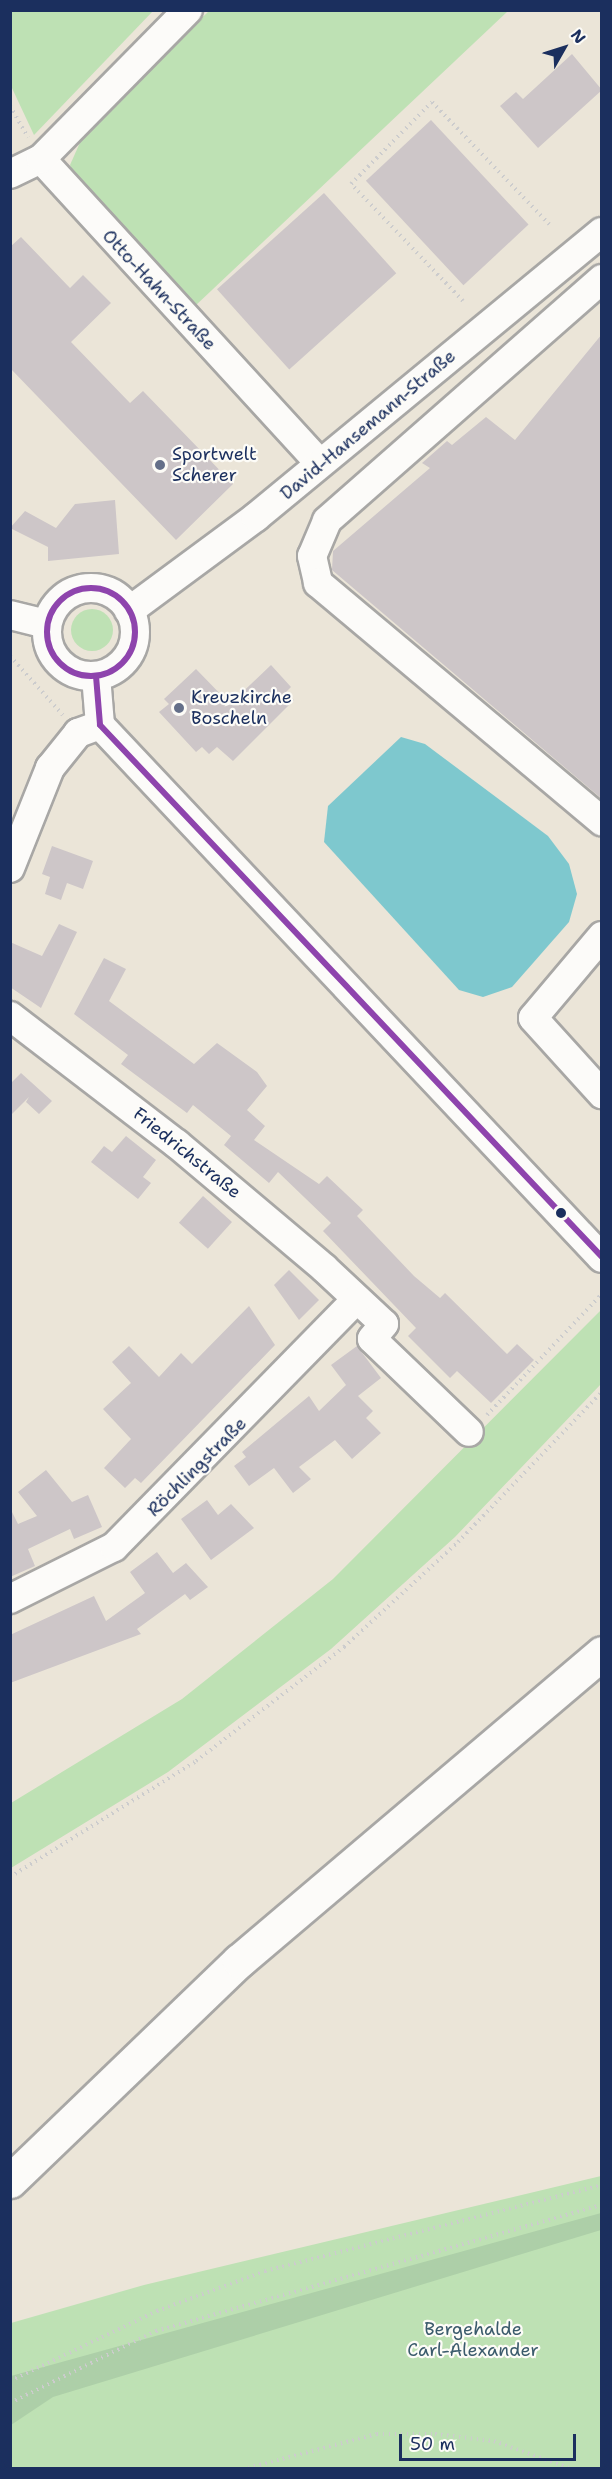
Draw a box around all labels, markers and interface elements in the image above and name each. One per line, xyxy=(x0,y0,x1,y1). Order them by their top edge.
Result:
north arrow xyxy=(534,18,594,78)
text: N xyxy=(566,25,591,48)
street label: Otto-Hahn-Straße xyxy=(98,225,220,355)
street label: David-Hansemann-Straße xyxy=(276,345,460,505)
place label: Sportwelt Scherer xyxy=(172,444,257,486)
marker: Sportwelt Scherer xyxy=(153,458,167,472)
place label: Kreuzkirche Boscheln xyxy=(191,687,292,730)
marker: Kreuzkirche Boscheln xyxy=(172,701,186,715)
street label: Friedrichstraße xyxy=(129,1103,245,1203)
unlabelled marker xyxy=(555,1207,567,1219)
street label: Röchlingstraße xyxy=(143,1413,251,1521)
park label: Bergehalde Carl-Alexander xyxy=(407,2319,539,2362)
scale bar xyxy=(402,2422,579,2460)
text: 50 m xyxy=(410,2432,455,2456)

